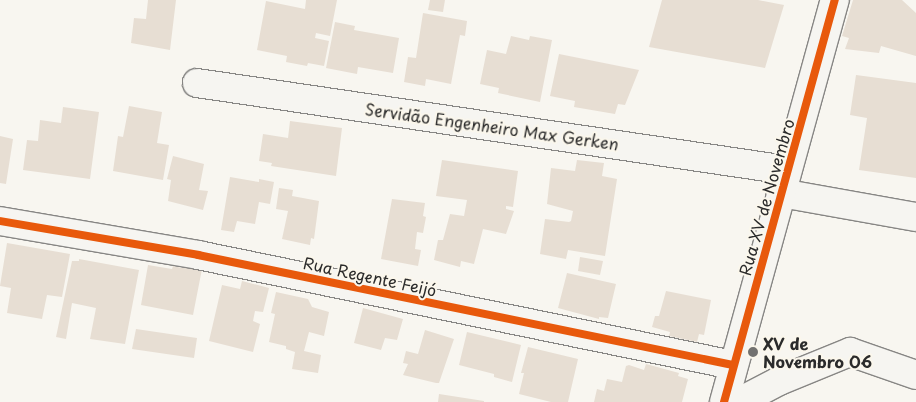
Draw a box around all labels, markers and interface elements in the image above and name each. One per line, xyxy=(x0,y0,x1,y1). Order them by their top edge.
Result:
street label: Servidão Engenheiro Max Gerken xyxy=(365,99,619,153)
street label: Rua XV de Novembro xyxy=(734,116,798,278)
street label: Rua Regente Feijó xyxy=(301,252,439,300)
place label: XV de Novembro 06 xyxy=(763,333,872,371)
marker: XV de Novembro 06 xyxy=(747,346,759,358)

